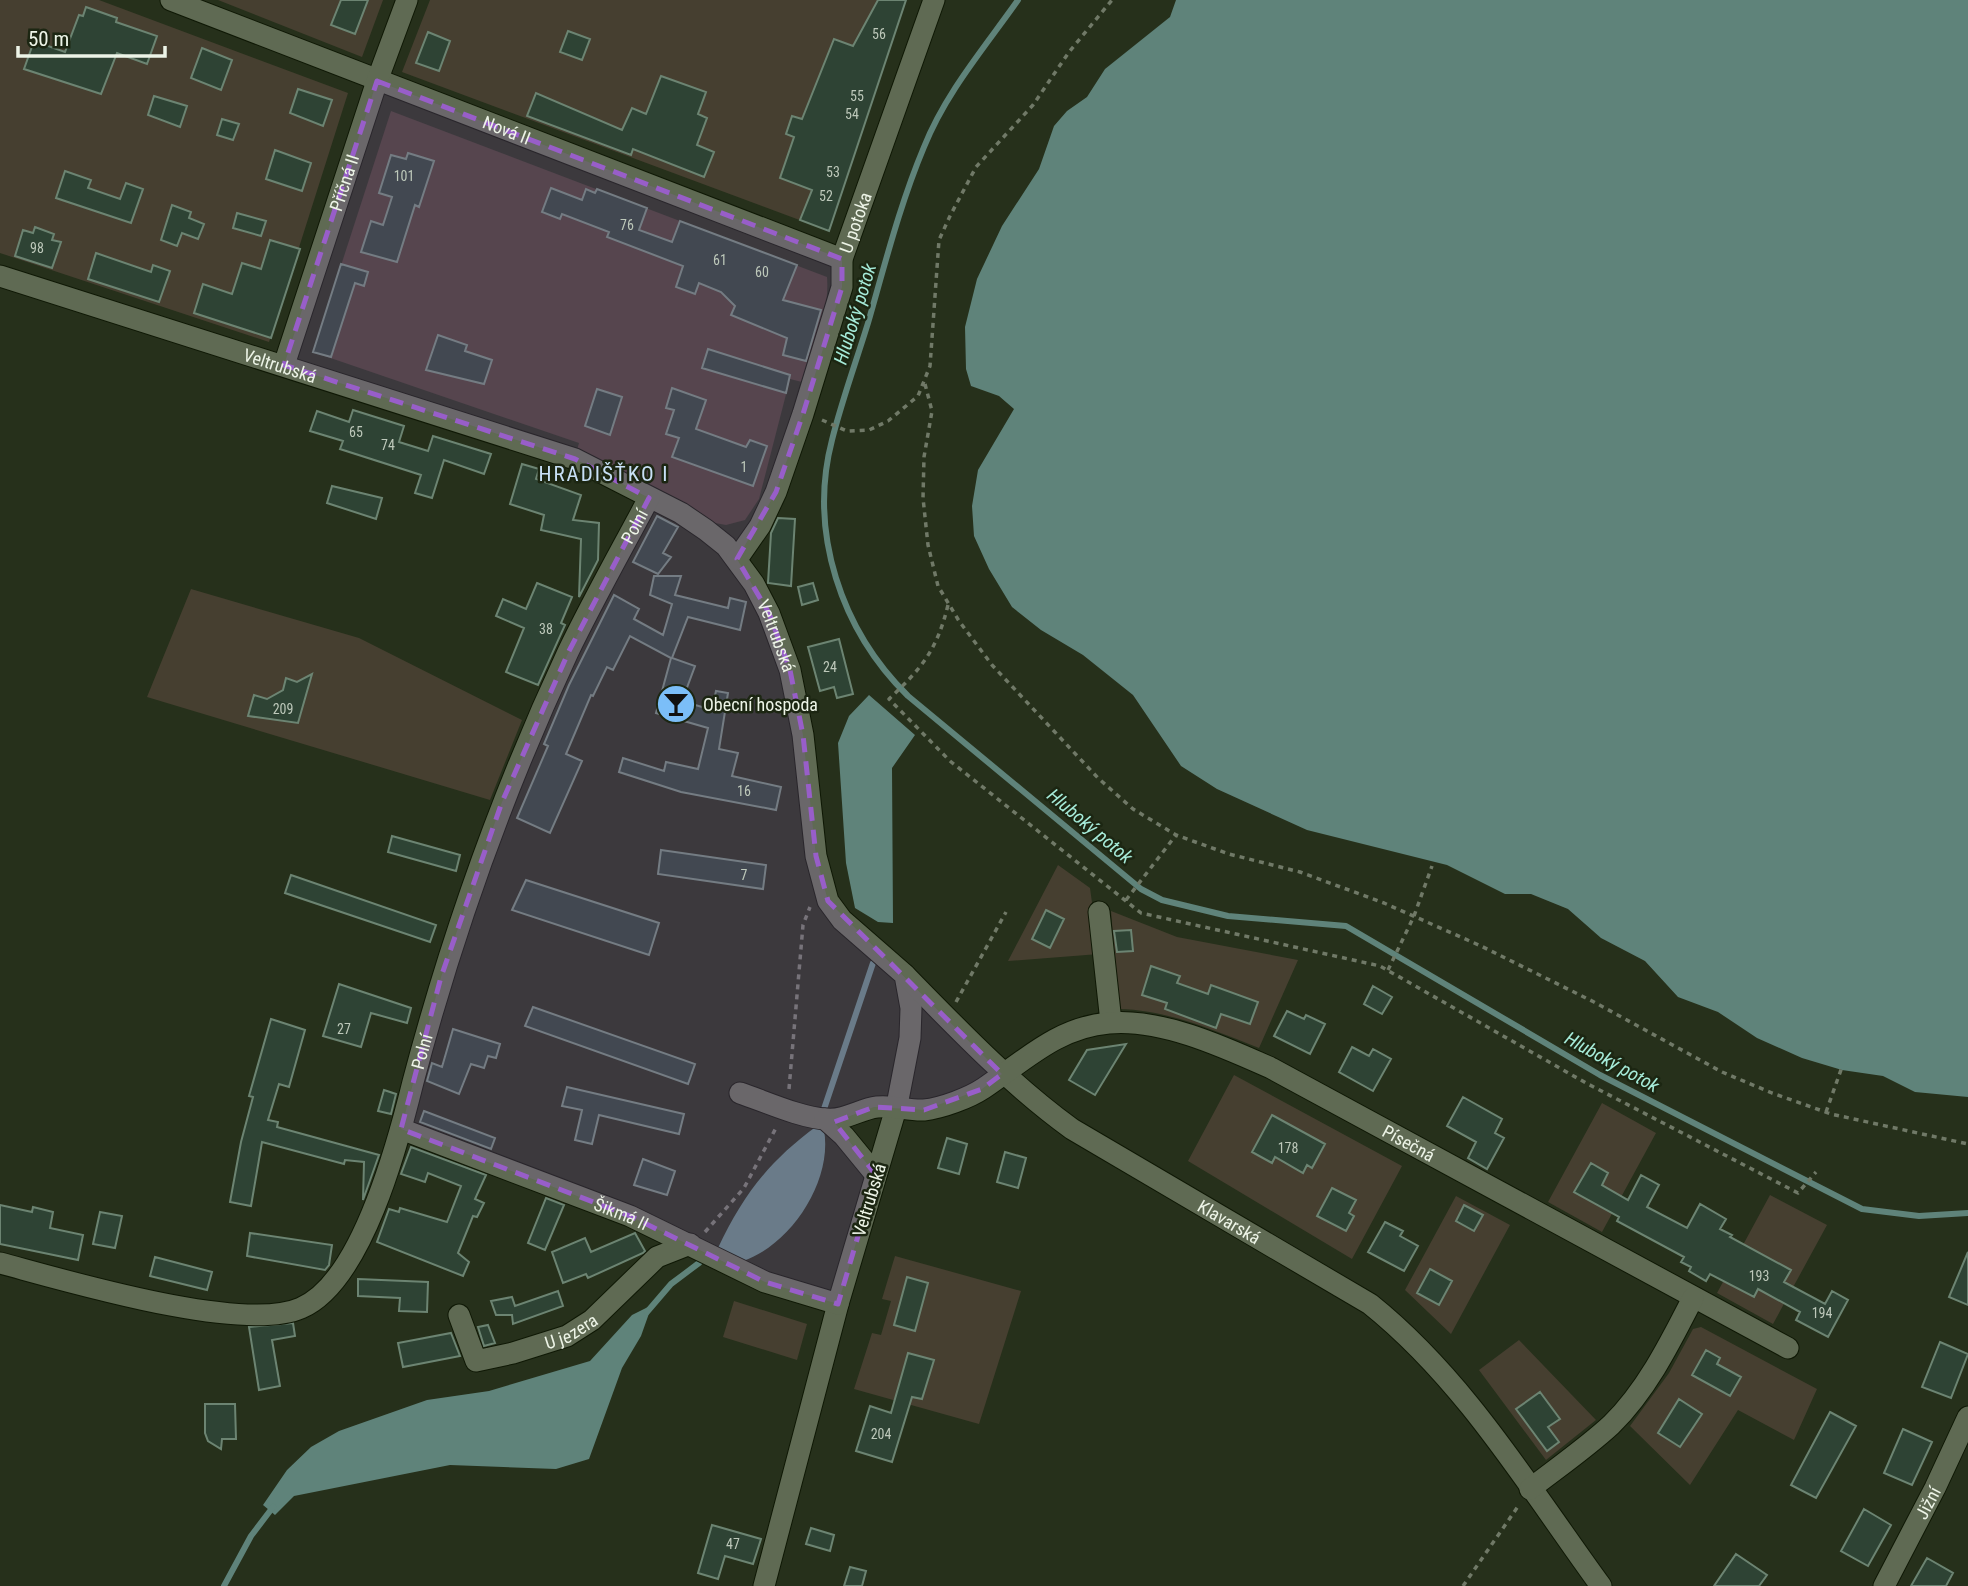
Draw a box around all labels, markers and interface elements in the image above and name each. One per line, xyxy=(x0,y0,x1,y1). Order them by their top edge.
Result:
scale bar xyxy=(18,14,164,58)
house number: 56 xyxy=(872,26,886,42)
text: 50 m xyxy=(28,27,69,51)
house number: 55 xyxy=(850,88,864,104)
house number: 54 xyxy=(845,106,859,122)
street label: Nová II xyxy=(480,111,534,148)
street label: Příčná II xyxy=(325,151,363,214)
house number: 53 xyxy=(826,164,840,180)
house number: 101 xyxy=(394,168,414,184)
house number: 52 xyxy=(819,188,833,204)
street label: U potoka xyxy=(835,189,875,256)
house number: 76 xyxy=(620,217,634,233)
house number: 98 xyxy=(30,240,44,256)
house number: 61 xyxy=(713,252,727,268)
water label: Hluboký potok xyxy=(829,260,881,367)
house number: 60 xyxy=(755,264,769,280)
street label: Veltrubská xyxy=(241,344,319,387)
house number: 65 xyxy=(349,424,363,440)
house number: 74 xyxy=(381,437,395,453)
house number: 1 xyxy=(741,459,747,475)
district label: HRADIŠŤKO I xyxy=(538,462,670,486)
street label: Polní xyxy=(616,505,652,547)
street label: Veltrubská xyxy=(753,596,800,675)
house number: 38 xyxy=(539,621,553,637)
house number: 24 xyxy=(823,659,837,675)
bar icon: Obecní hospoda xyxy=(655,683,697,725)
place label: Obecní hospoda xyxy=(703,694,818,715)
house number: 209 xyxy=(273,701,293,717)
house number: 16 xyxy=(737,783,751,799)
water label: Hluboký potok xyxy=(1043,784,1138,869)
house number: 7 xyxy=(741,867,748,883)
house number: 27 xyxy=(337,1021,351,1037)
water label: Hluboký potok xyxy=(1561,1027,1664,1098)
street label: Polní xyxy=(406,1030,436,1071)
street label: Písečná xyxy=(1379,1120,1439,1165)
house number: 178 xyxy=(1278,1140,1298,1156)
street label: Veltrubská xyxy=(848,1161,890,1239)
street label: Šikmá II xyxy=(591,1193,652,1234)
street label: Klavarská xyxy=(1194,1195,1265,1248)
house number: 193 xyxy=(1749,1268,1769,1284)
house number: 194 xyxy=(1812,1305,1832,1321)
street label: U jezera xyxy=(542,1309,601,1353)
house number: 204 xyxy=(871,1426,891,1442)
street label: Jižní xyxy=(1910,1482,1945,1522)
house number: 47 xyxy=(726,1536,740,1552)

